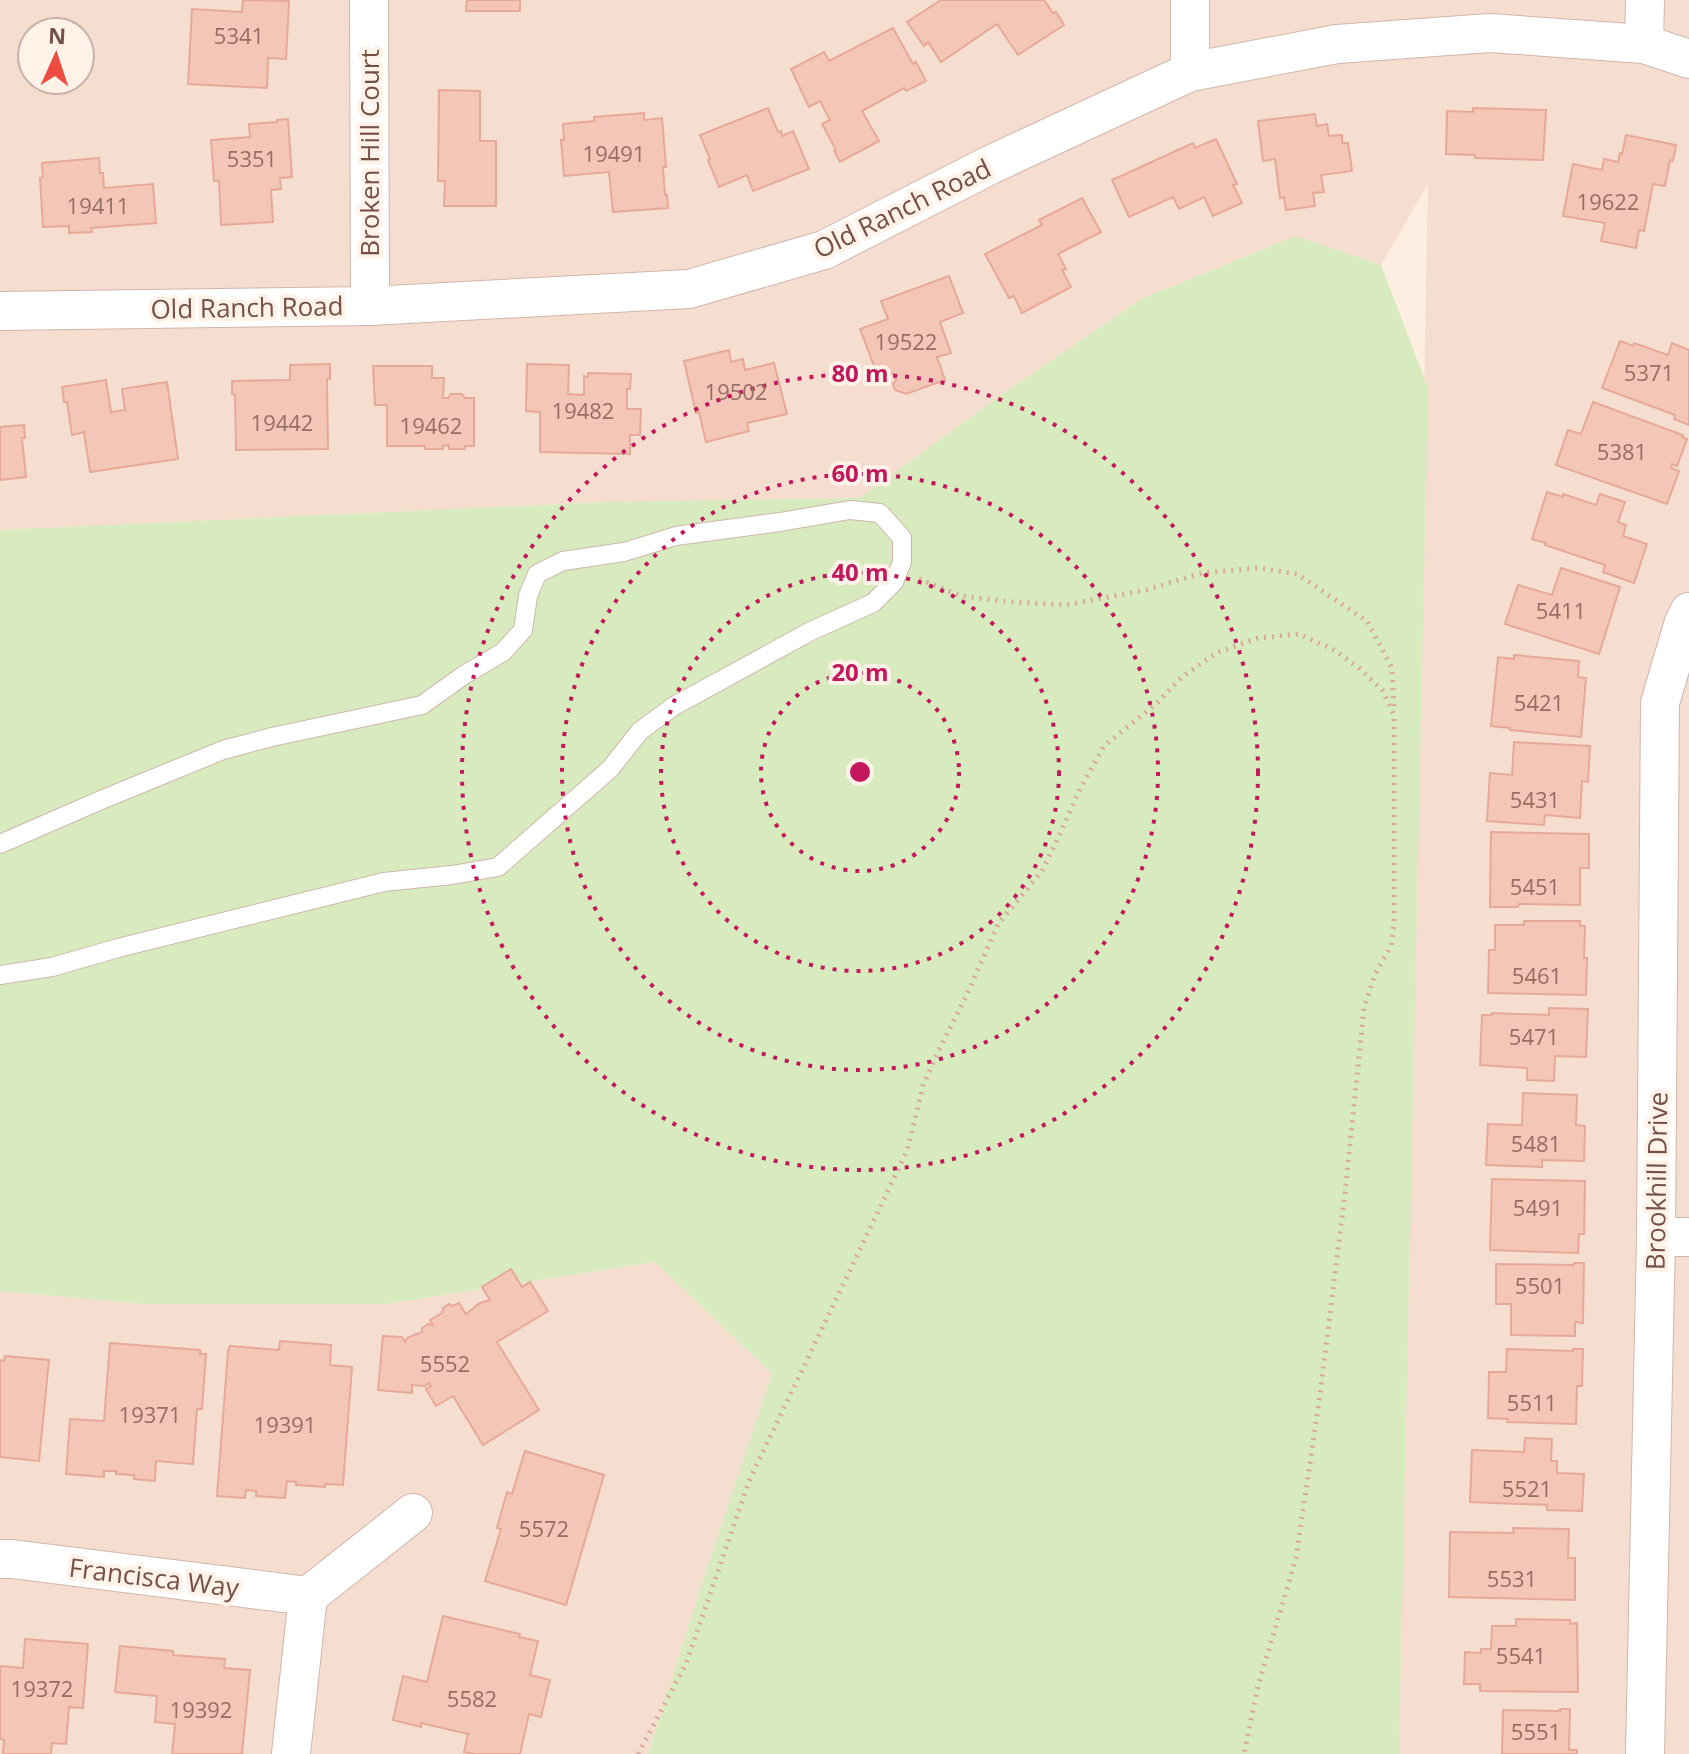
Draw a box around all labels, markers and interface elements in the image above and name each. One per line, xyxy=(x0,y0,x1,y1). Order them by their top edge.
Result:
north arrow xyxy=(16,16,96,96)
text: N xyxy=(47,20,67,50)
house number: 5341 xyxy=(214,20,264,50)
street label: Broken Hill Court xyxy=(351,49,387,257)
house number: 19491 xyxy=(583,138,645,168)
house number: 5351 xyxy=(227,143,277,173)
street label: Old Ranch Road xyxy=(807,149,997,267)
house number: 19622 xyxy=(1577,186,1639,216)
house number: 19411 xyxy=(67,190,129,220)
street label: Old Ranch Road xyxy=(150,287,344,327)
house number: 19522 xyxy=(875,326,937,356)
text: 80 m xyxy=(831,356,889,389)
house number: 5371 xyxy=(1624,357,1674,387)
house number: 19502 xyxy=(705,376,767,406)
house number: 19482 xyxy=(552,395,614,425)
house number: 19442 xyxy=(251,407,313,437)
house number: 19462 xyxy=(400,410,462,440)
house number: 5381 xyxy=(1597,436,1647,466)
text: 60 m xyxy=(831,456,889,489)
text: 40 m xyxy=(831,555,889,588)
house number: 5411 xyxy=(1536,595,1586,625)
text: 20 m xyxy=(831,655,889,688)
house number: 5421 xyxy=(1514,687,1564,717)
centre of rings xyxy=(846,758,874,786)
house number: 5431 xyxy=(1510,784,1560,814)
house number: 5451 xyxy=(1510,871,1560,901)
house number: 5461 xyxy=(1512,960,1562,990)
house number: 5471 xyxy=(1509,1021,1559,1051)
street label: Brookhill Drive xyxy=(1636,1091,1676,1271)
house number: 5481 xyxy=(1511,1128,1561,1158)
house number: 5491 xyxy=(1513,1192,1563,1222)
house number: 5501 xyxy=(1515,1270,1565,1300)
house number: 5552 xyxy=(420,1348,470,1378)
house number: 5511 xyxy=(1507,1387,1557,1417)
house number: 19371 xyxy=(119,1399,181,1429)
house number: 19391 xyxy=(254,1409,316,1439)
house number: 5521 xyxy=(1502,1473,1552,1503)
house number: 5572 xyxy=(519,1513,569,1543)
street label: Francisca Way xyxy=(67,1549,242,1605)
house number: 5531 xyxy=(1487,1563,1537,1593)
house number: 5541 xyxy=(1496,1640,1546,1670)
house number: 19372 xyxy=(11,1673,73,1703)
house number: 5582 xyxy=(447,1683,497,1713)
house number: 19392 xyxy=(170,1694,232,1724)
house number: 5551 xyxy=(1511,1716,1561,1746)

